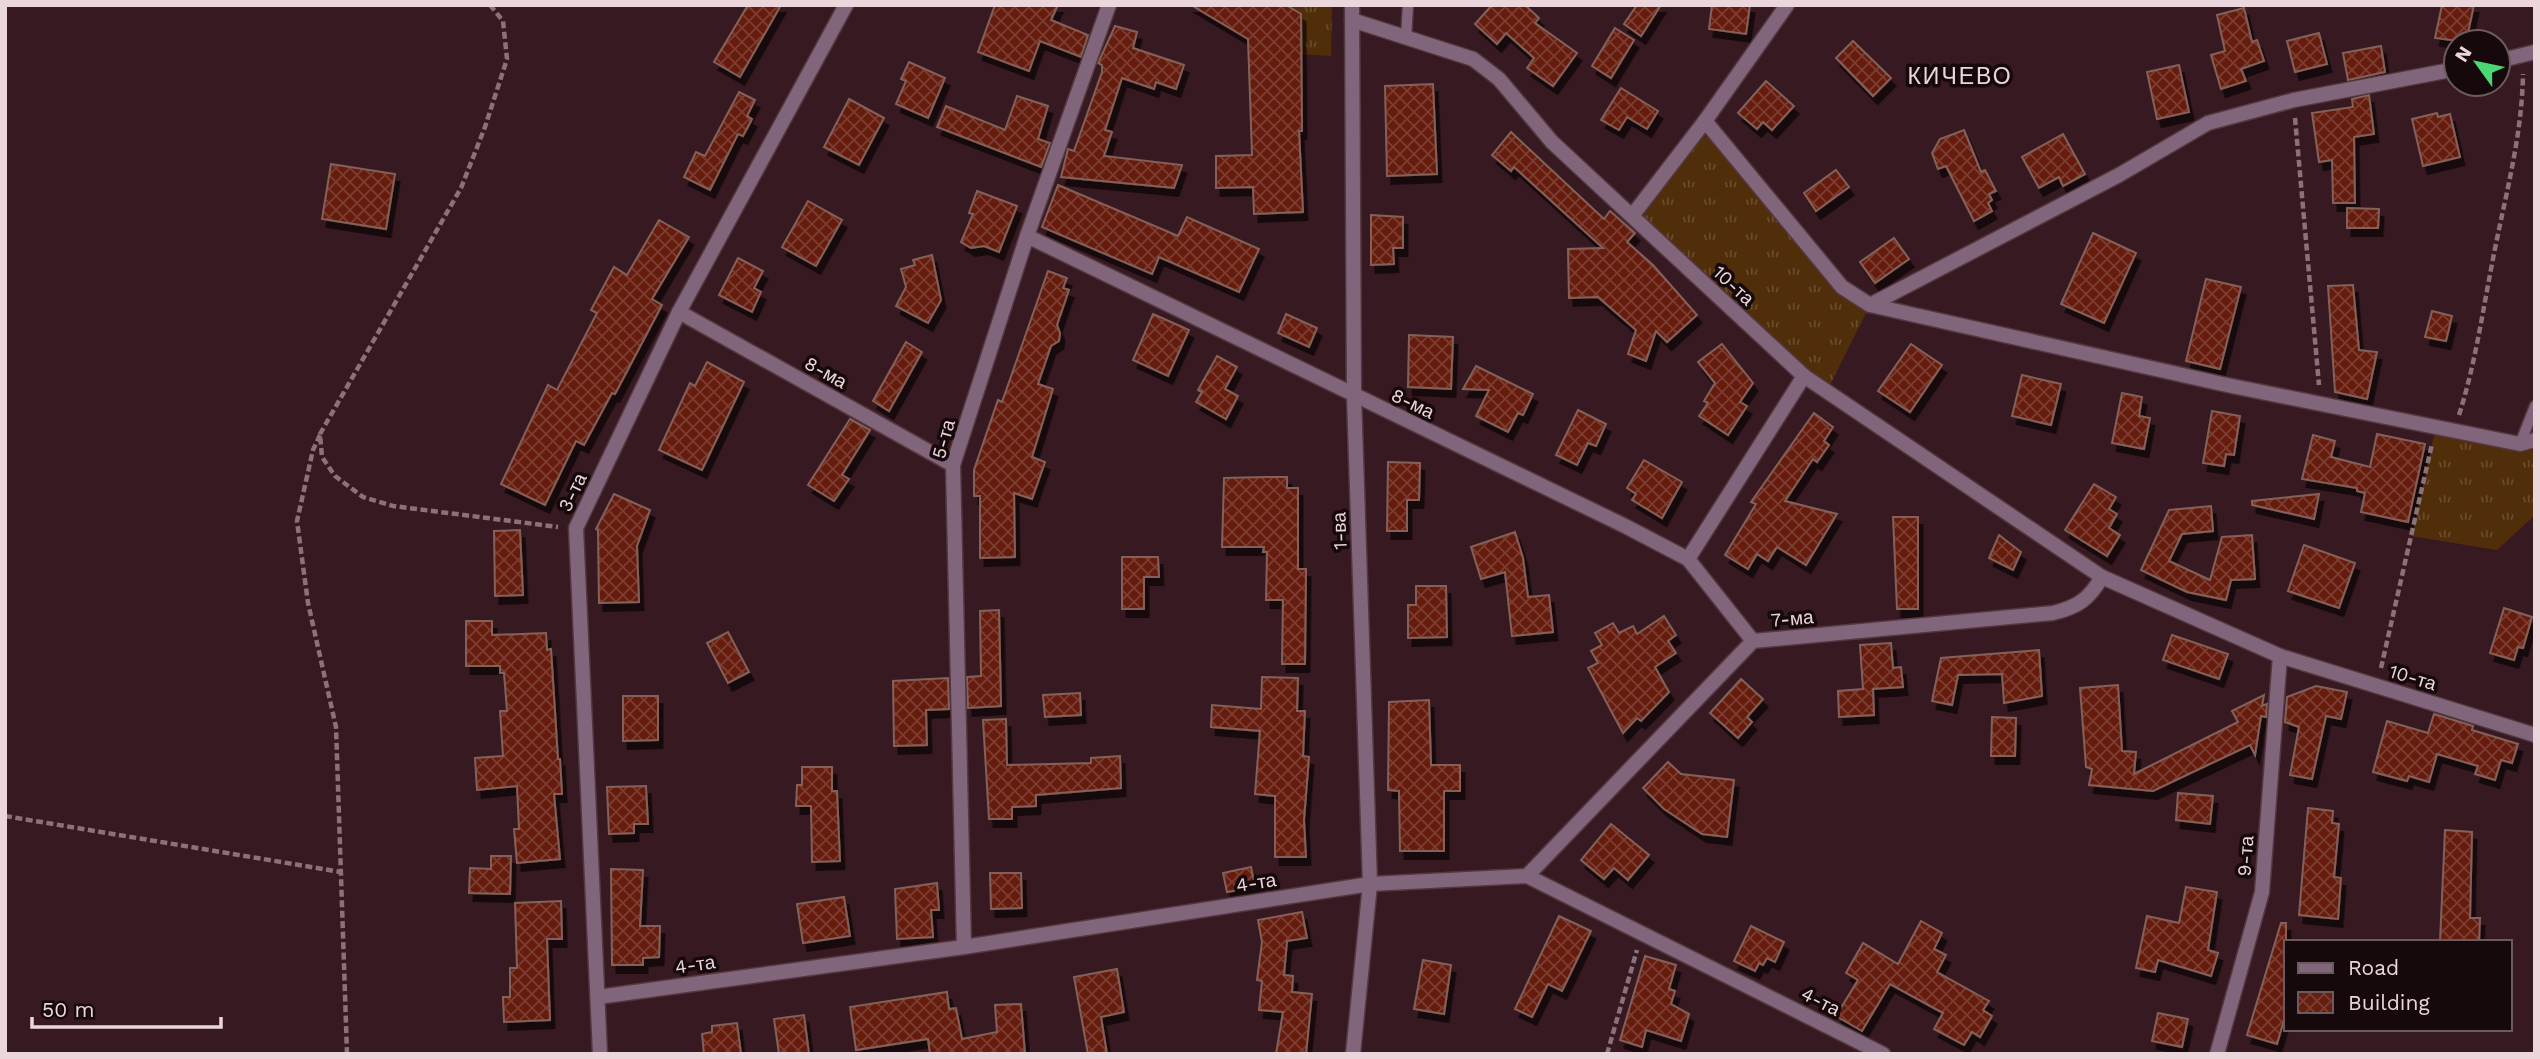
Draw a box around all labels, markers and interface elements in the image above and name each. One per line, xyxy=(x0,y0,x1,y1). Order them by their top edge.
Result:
north arrow xyxy=(2442,28,2512,98)
text: N xyxy=(2450,42,2477,66)
district label: КИЧЕВО xyxy=(1907,63,2013,90)
street label: 10-та xyxy=(1708,261,1759,310)
street label: 8-ма xyxy=(800,351,851,394)
street label: 8-ма xyxy=(1388,383,1438,424)
street label: 5-та xyxy=(927,416,960,461)
street label: 3-та xyxy=(553,469,592,515)
street label: 1-ва xyxy=(1327,511,1352,550)
street label: 7-ма xyxy=(1770,605,1815,632)
street label: 10-та xyxy=(2387,659,2440,696)
street label: 9-та xyxy=(2233,835,2258,877)
street label: 4-та xyxy=(1234,868,1278,897)
legend xyxy=(2284,940,2512,1031)
street label: 4-та xyxy=(673,950,717,979)
text: Road xyxy=(2348,955,2399,980)
street label: 4-та xyxy=(1798,982,1844,1021)
scale bar xyxy=(32,986,220,1030)
text: Building xyxy=(2348,990,2430,1015)
text: 50 m xyxy=(42,997,94,1022)

